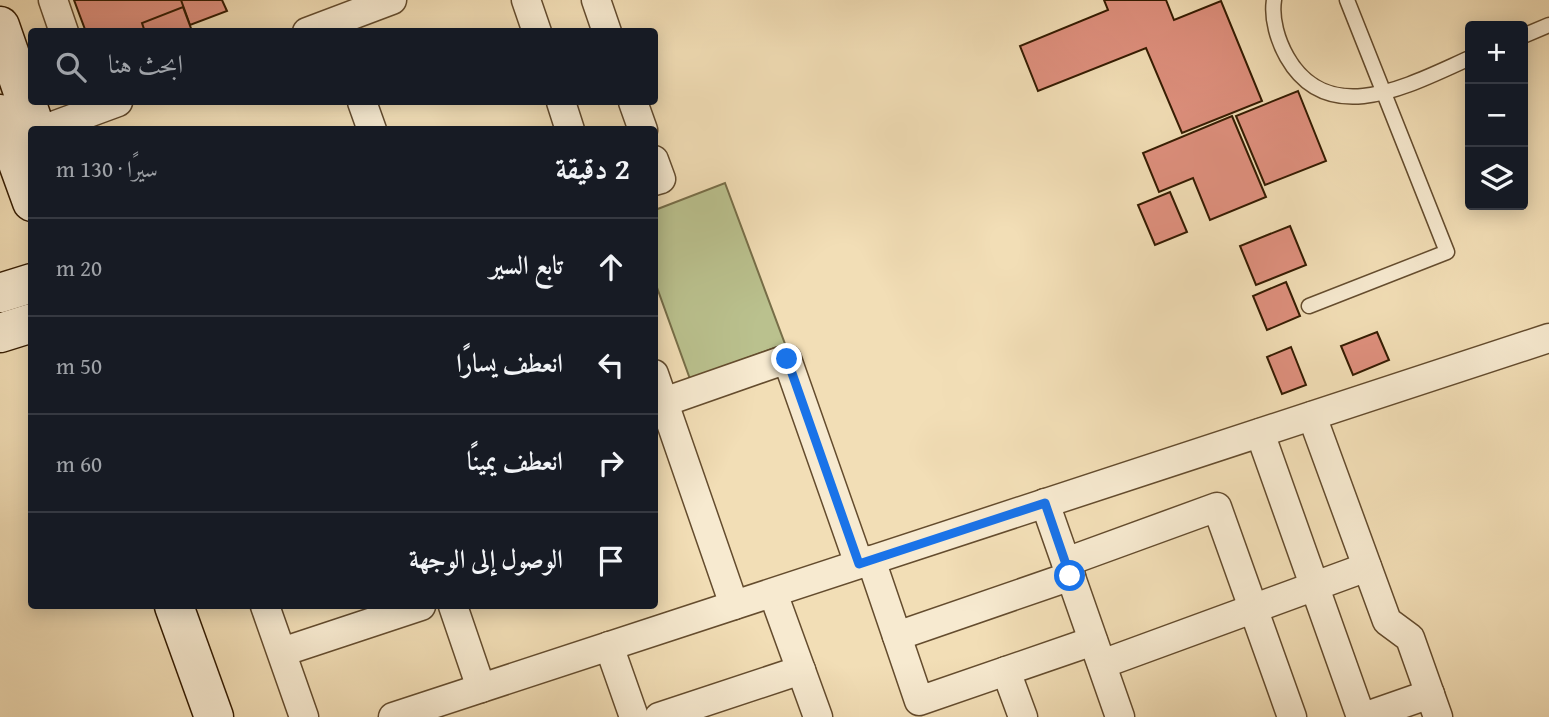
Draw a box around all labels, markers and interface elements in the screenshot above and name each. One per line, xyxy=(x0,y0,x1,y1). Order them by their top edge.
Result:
map controls xyxy=(1465,21,1528,210)
button: + xyxy=(1465,21,1528,84)
search box xyxy=(28,28,658,105)
text: ابحث هنا xyxy=(108,44,183,83)
icon: search xyxy=(52,48,90,86)
button: − xyxy=(1465,84,1528,147)
text: 2 دقيقة xyxy=(555,146,630,190)
button: layers xyxy=(1465,147,1528,210)
text: سيرًا · 130 m xyxy=(56,152,158,185)
text: تابع السير xyxy=(489,245,563,284)
icon: ahead xyxy=(592,248,630,286)
text: 20 m xyxy=(56,251,102,284)
text: انعطف يسارًا xyxy=(456,343,563,382)
route end xyxy=(771,343,802,374)
icon: left xyxy=(592,346,630,384)
text: 50 m xyxy=(56,349,102,382)
text: انعطف يمينًا xyxy=(467,441,563,480)
icon: right xyxy=(592,444,630,482)
text: 60 m xyxy=(56,447,102,480)
text: الوصول إلى الوجهة xyxy=(409,539,563,578)
icon: arrive xyxy=(592,542,630,580)
route start xyxy=(1054,560,1085,591)

